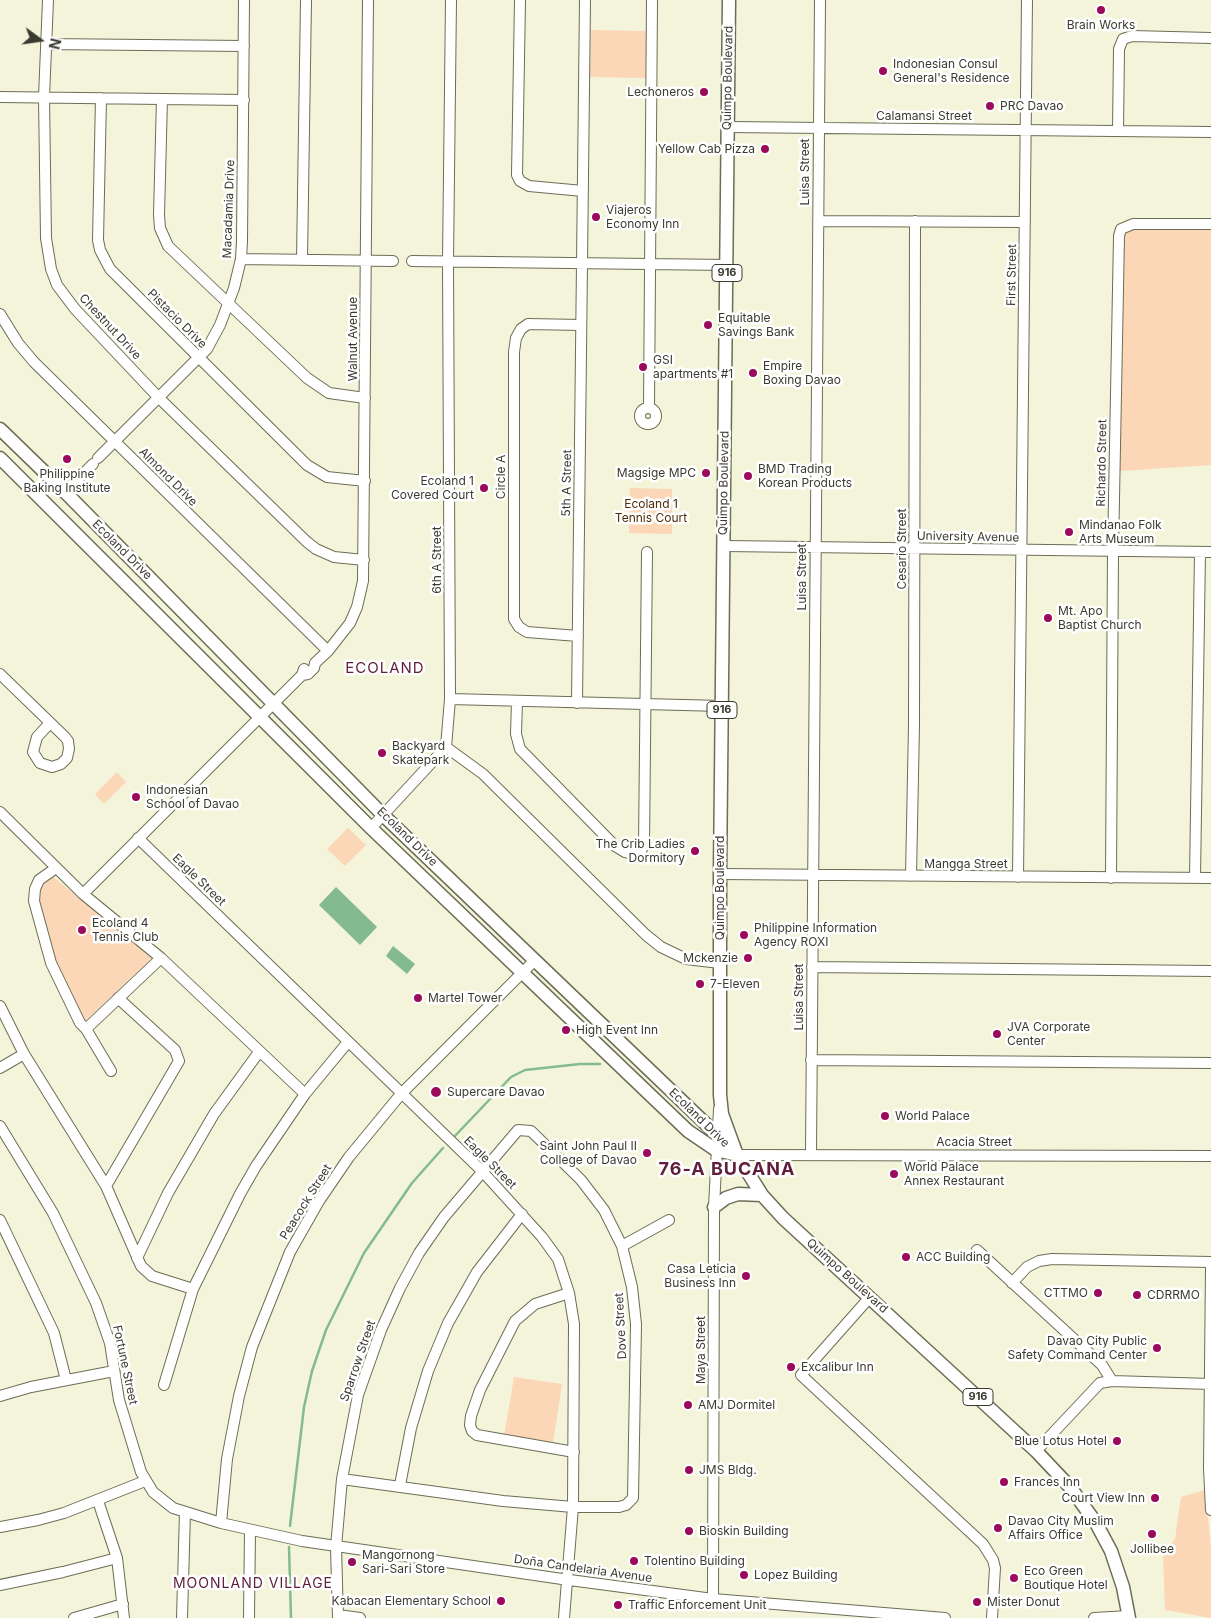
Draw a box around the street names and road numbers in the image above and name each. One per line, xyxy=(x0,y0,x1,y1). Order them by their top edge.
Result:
street label: Quimpo Boulevard xyxy=(720,26,736,130)
street label: Calamansi Street xyxy=(876,109,972,123)
street label: Luisa Street xyxy=(798,138,812,206)
street label: Macadamia Drive xyxy=(220,159,238,259)
street label: First Street xyxy=(1004,244,1020,306)
road number: 916 xyxy=(712,264,742,282)
street label: Pistacio Drive xyxy=(144,286,210,352)
street label: Chestnut Drive xyxy=(76,291,144,363)
street label: Walnut Avenue xyxy=(346,297,360,381)
street label: Richardo Street xyxy=(1094,419,1110,507)
street label: Quimpo Boulevard xyxy=(716,431,732,535)
street label: Almond Drive xyxy=(136,445,200,509)
street label: 5th A Street xyxy=(559,449,575,517)
street label: Circle A xyxy=(494,455,508,499)
street label: Cesario Street xyxy=(895,509,909,589)
street label: Ecoland Drive xyxy=(89,517,155,583)
street label: 6th A Street xyxy=(430,526,444,594)
street label: University Avenue xyxy=(917,529,1019,545)
street label: Luisa Street xyxy=(795,543,809,611)
road number: 916 xyxy=(707,702,737,718)
street label: Ecoland Drive xyxy=(374,805,440,869)
street label: Quimpo Boulevard xyxy=(713,836,727,940)
street label: Eagle Street xyxy=(169,851,229,909)
street label: Mangga Street xyxy=(924,857,1008,871)
street label: Luisa Street xyxy=(792,963,806,1031)
street label: Ecoland Drive xyxy=(666,1086,732,1150)
street label: Eagle Street xyxy=(461,1134,519,1192)
street label: Acacia Street xyxy=(936,1135,1012,1149)
street label: Peacock Street xyxy=(277,1162,335,1242)
street label: Quimpo Boulevard xyxy=(803,1236,891,1316)
street label: Dove Street xyxy=(612,1292,630,1360)
street label: Maya Street xyxy=(694,1316,708,1384)
street label: Sparrow Street xyxy=(337,1318,379,1404)
street label: Fortune Street xyxy=(110,1324,140,1406)
road number: 916 xyxy=(963,1388,993,1405)
street label: Doña Candelaria Avenue xyxy=(513,1552,653,1586)

